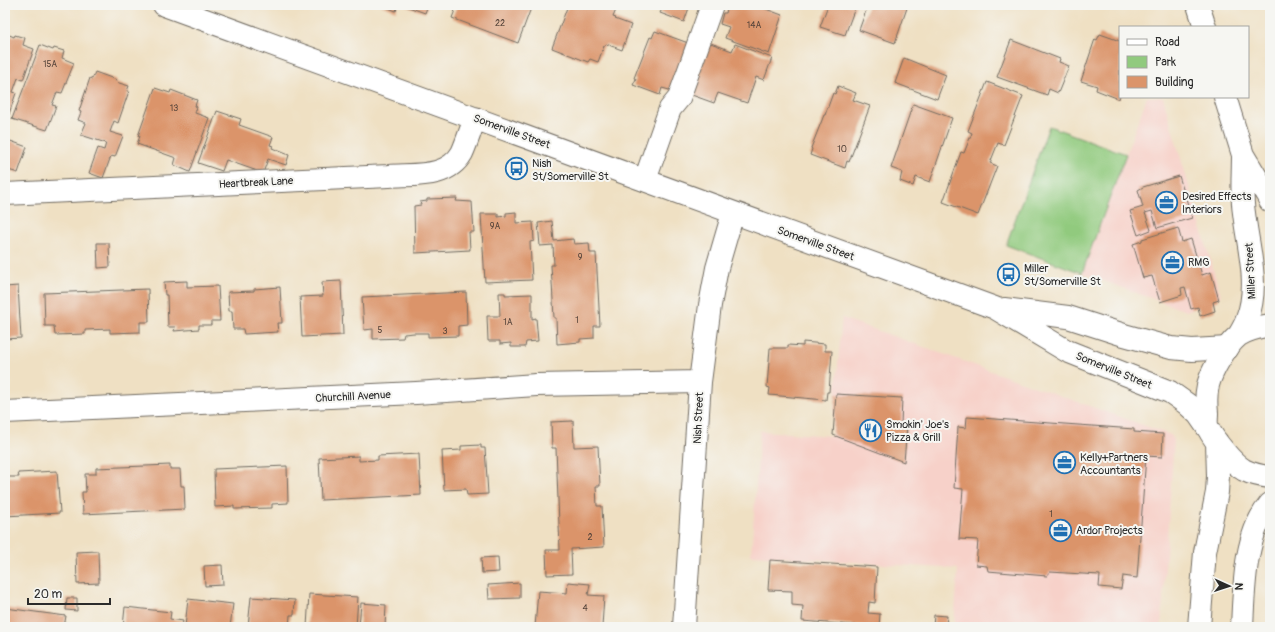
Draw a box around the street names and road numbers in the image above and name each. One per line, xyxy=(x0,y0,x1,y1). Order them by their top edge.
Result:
street label: Somerville Street xyxy=(472,112,553,152)
street label: Heartbreak Lane xyxy=(218,174,294,191)
street label: Somerville Street xyxy=(776,224,857,264)
street label: Miller Street xyxy=(1242,242,1258,300)
street label: Somerville Street xyxy=(1074,349,1154,392)
street label: Churchill Avenue xyxy=(315,388,392,405)
street label: Nish Street xyxy=(691,391,706,444)

